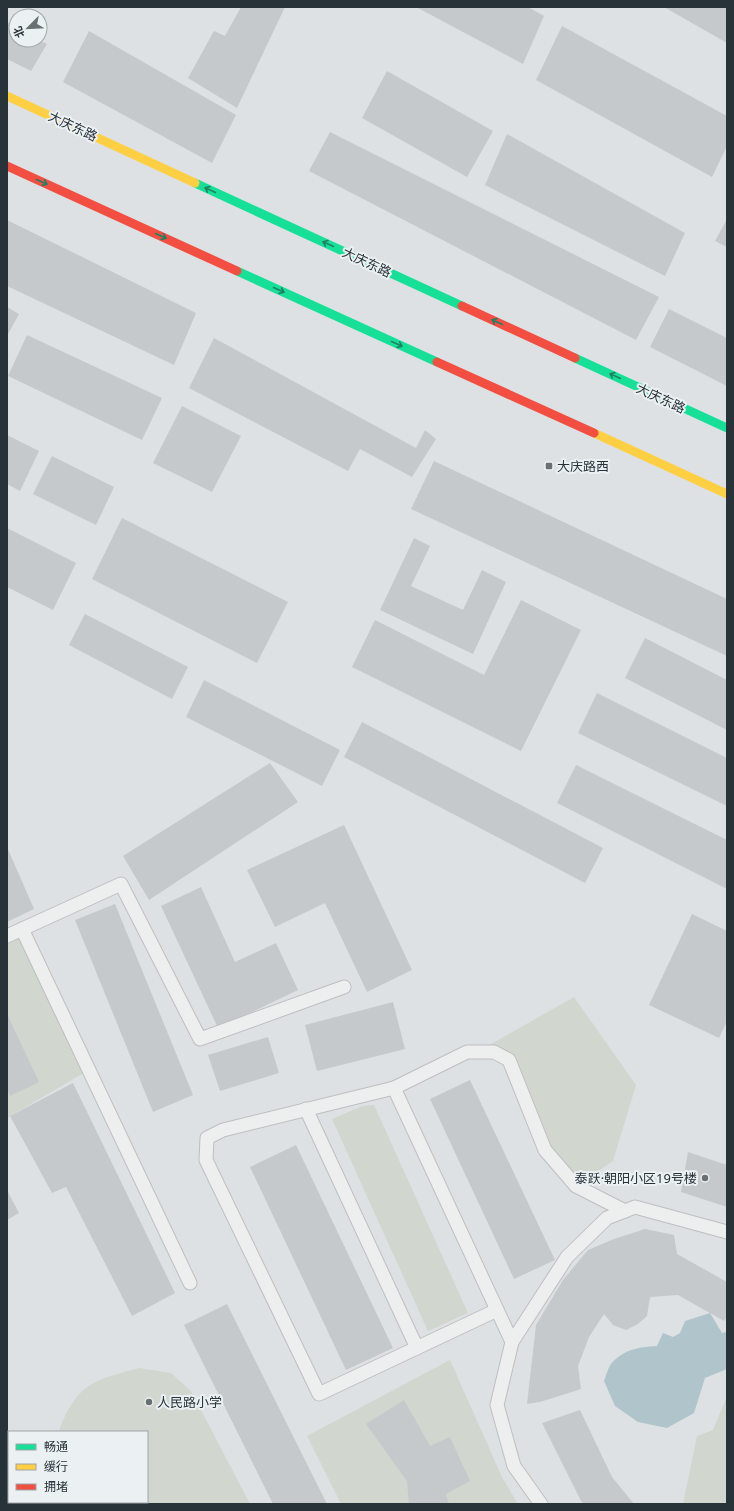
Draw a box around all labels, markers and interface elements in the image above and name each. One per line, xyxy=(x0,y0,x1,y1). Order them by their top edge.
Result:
north arrow xyxy=(8,8,48,48)
text: 北 xyxy=(9,24,27,40)
street label: 大庆东路 xyxy=(46,107,100,145)
one-way arrow xyxy=(36,179,48,186)
one-way arrow xyxy=(205,186,217,193)
one-way arrow xyxy=(154,233,166,240)
one-way arrow xyxy=(323,240,335,247)
street label: 大庆东路 xyxy=(340,243,394,281)
one-way arrow xyxy=(273,287,285,294)
one-way arrow xyxy=(492,318,504,325)
one-way arrow xyxy=(391,341,403,348)
one-way arrow xyxy=(610,372,622,380)
street label: 大庆东路 xyxy=(634,379,688,417)
place label: 大庆路西 xyxy=(557,457,609,475)
marker: 大庆路西 xyxy=(544,461,554,471)
place label: 泰跃·朝阳小区19号楼 xyxy=(575,1169,697,1187)
marker: 泰跃·朝阳小区19号楼 xyxy=(700,1173,710,1183)
place label: 人民路小学 xyxy=(157,1393,222,1411)
marker: 人民路小学 xyxy=(144,1397,154,1407)
legend xyxy=(8,1431,148,1503)
text: 畅通 xyxy=(44,1438,68,1455)
text: 缓行 xyxy=(44,1458,68,1475)
text: 拥堵 xyxy=(44,1478,68,1495)

